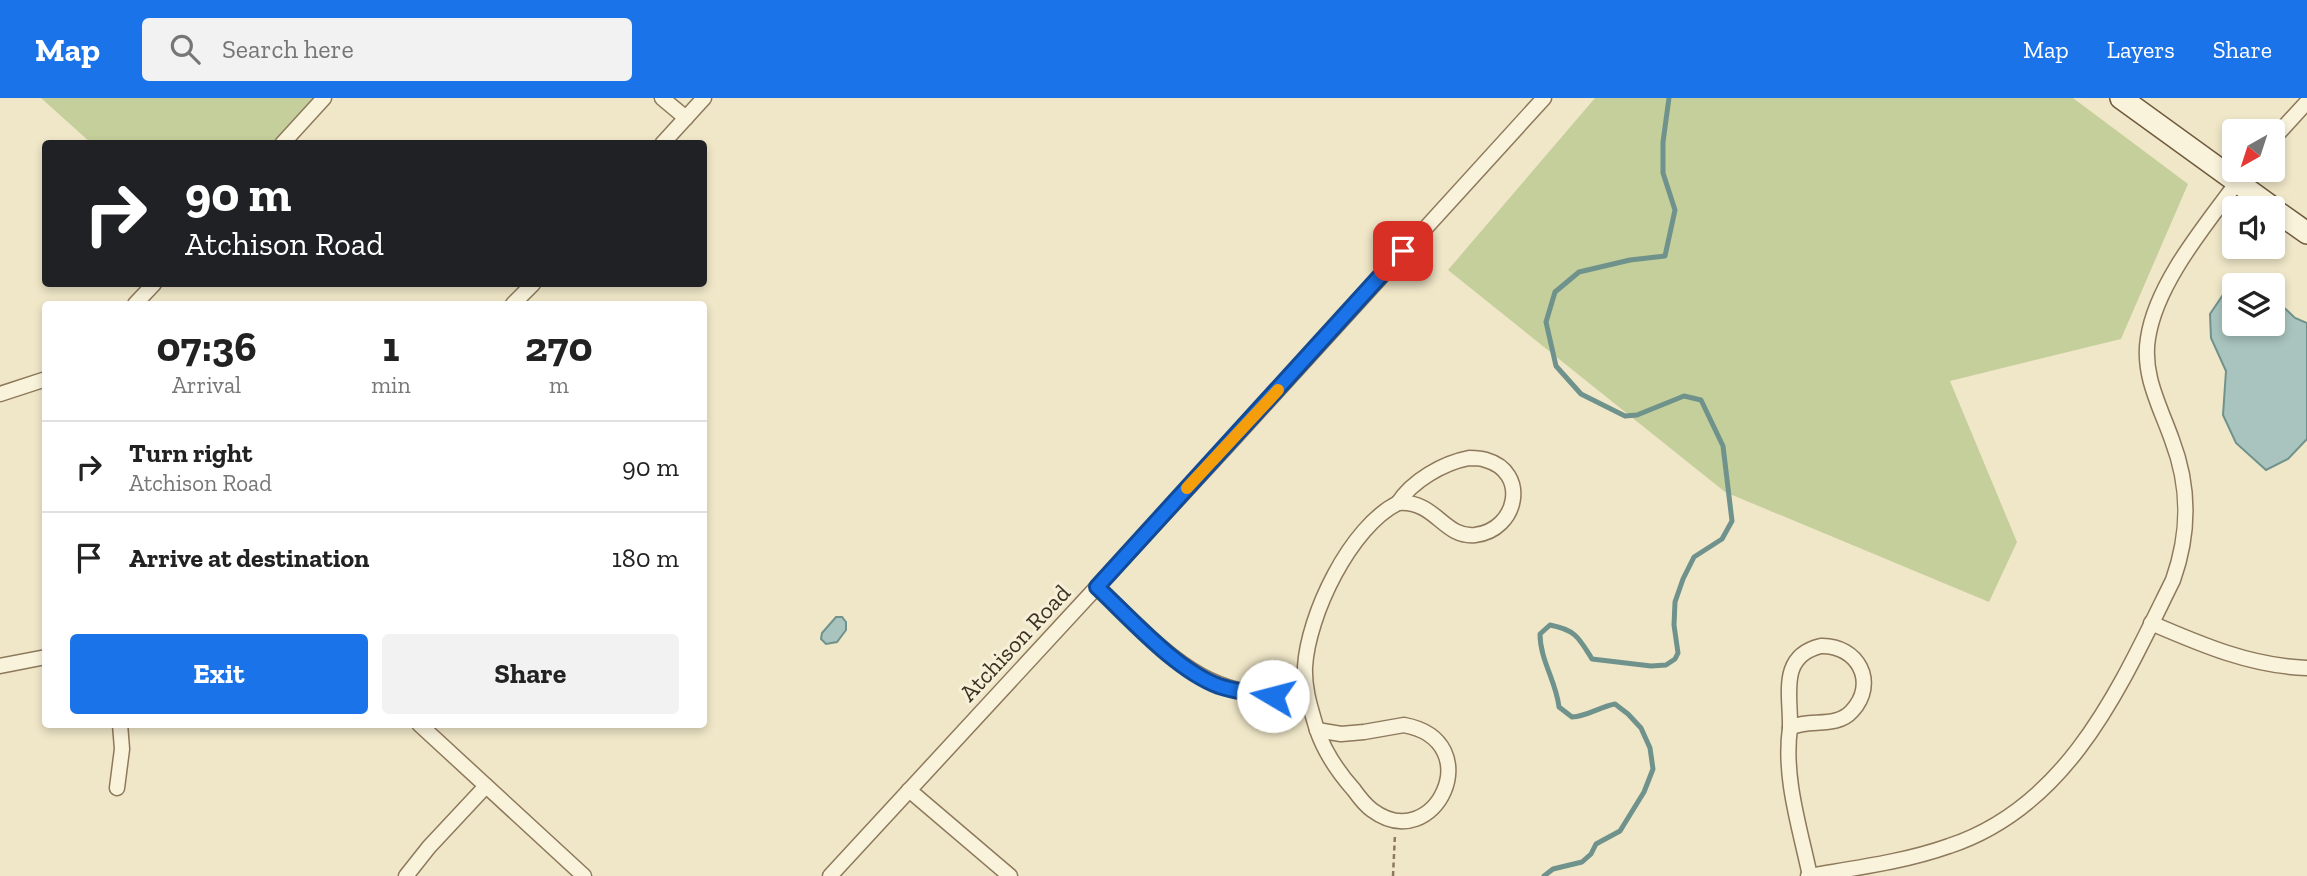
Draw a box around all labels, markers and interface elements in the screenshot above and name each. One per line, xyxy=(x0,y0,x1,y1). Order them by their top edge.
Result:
search box xyxy=(142,18,632,81)
text: Map xyxy=(35,30,100,69)
icon: search xyxy=(166,30,204,68)
text: Search here xyxy=(222,33,354,65)
text: Map xyxy=(2023,35,2069,64)
text: Layers xyxy=(2107,35,2175,64)
text: Share xyxy=(2213,35,2272,64)
north arrow xyxy=(2222,119,2286,182)
map controls xyxy=(2222,119,2285,336)
text: 90 m xyxy=(185,165,292,224)
icon: right xyxy=(70,168,161,259)
button: sound xyxy=(2222,196,2285,259)
pin xyxy=(1373,221,1433,281)
text: Atchison Road xyxy=(185,225,384,263)
icon: arrive xyxy=(1384,232,1422,270)
button: layers xyxy=(2222,273,2285,336)
text: 07:36 xyxy=(156,321,257,372)
text: 1 xyxy=(382,321,399,372)
text: 270 xyxy=(525,321,593,372)
text: Arrival xyxy=(172,371,241,399)
text: min xyxy=(371,371,411,399)
text: m xyxy=(549,371,569,399)
text: Turn right xyxy=(129,437,252,469)
icon: right xyxy=(70,448,108,486)
text: 90 m xyxy=(622,451,679,483)
text: Atchison Road xyxy=(129,469,272,497)
icon: arrive xyxy=(70,539,108,577)
text: Arrive at destination xyxy=(129,542,369,574)
text: 180 m xyxy=(612,542,679,574)
street label: Atchison Road xyxy=(953,578,1076,707)
button: Exit xyxy=(70,634,368,714)
button: Share xyxy=(382,634,679,714)
position arrow xyxy=(1236,659,1310,733)

